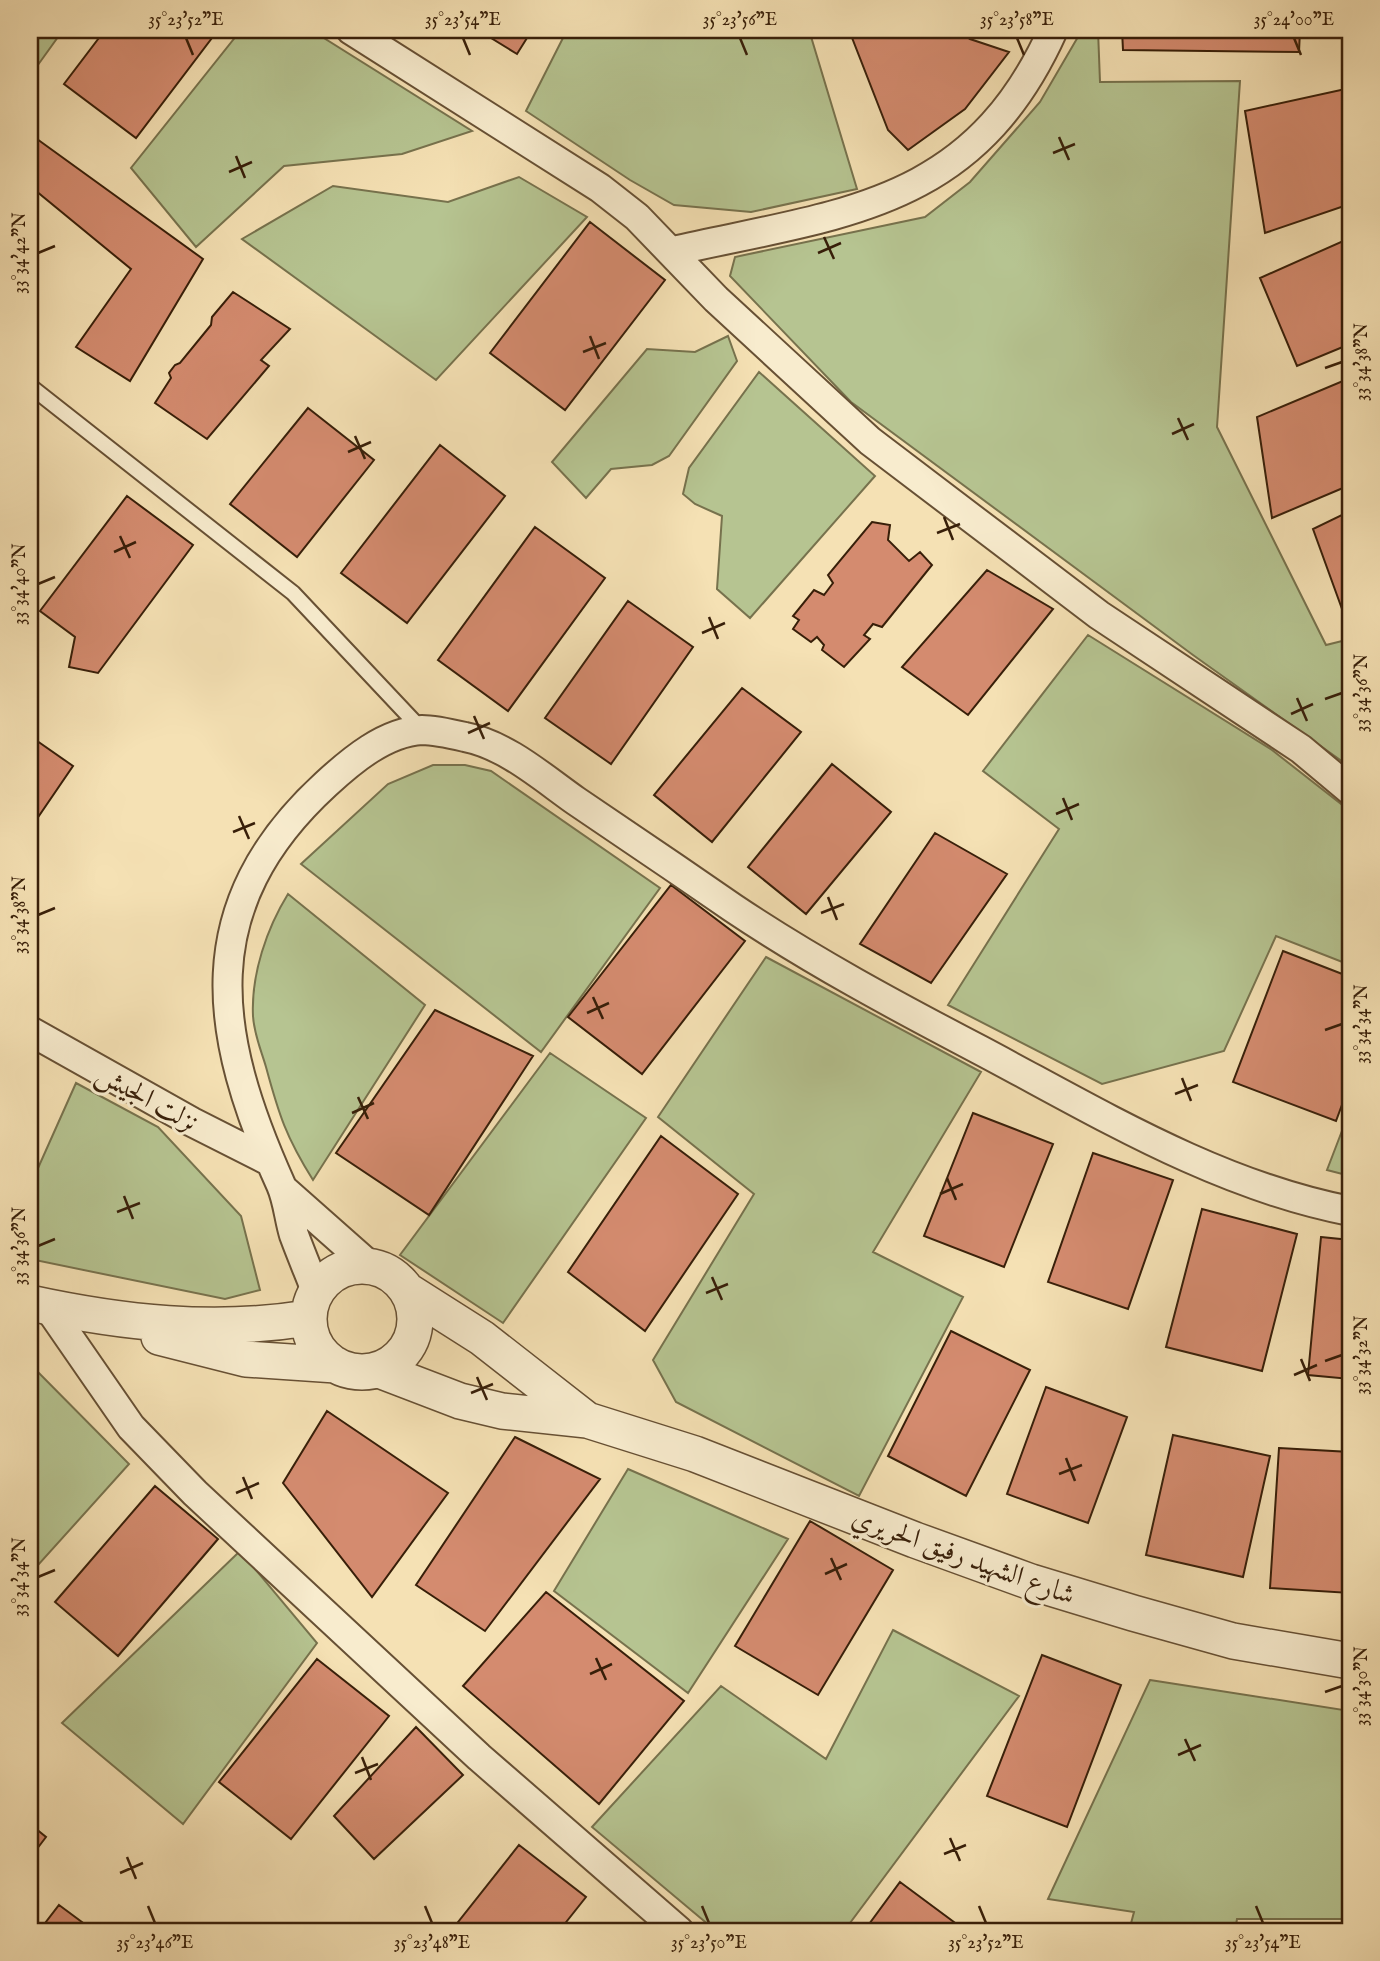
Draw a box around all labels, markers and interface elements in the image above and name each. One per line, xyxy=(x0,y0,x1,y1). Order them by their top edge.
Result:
text: 35°23'52"E xyxy=(148,9,224,32)
text: 35°23'54"E xyxy=(425,9,501,32)
text: 35°23'56"E xyxy=(703,9,777,32)
text: 35°23'58"E xyxy=(980,9,1054,32)
text: 35°24'00"E xyxy=(1254,9,1334,32)
text: 33°34'42"N xyxy=(9,212,32,294)
text: 33°34'38"N xyxy=(1351,323,1374,401)
text: 33°34'40"N xyxy=(9,543,32,625)
text: 33°34'36"N xyxy=(1351,653,1374,732)
text: 33°34'38"N xyxy=(9,876,32,954)
text: 33°34'34"N xyxy=(1351,984,1374,1064)
street label: نزلت الجيش xyxy=(89,1057,204,1142)
text: 33°34'36"N xyxy=(9,1206,32,1285)
text: 33°34'32"N xyxy=(1351,1315,1374,1395)
street label: شارع الشهيد رفيق الحريري xyxy=(845,1501,1080,1618)
text: 33°34'34"N xyxy=(9,1537,32,1617)
text: 33°34'30"N xyxy=(1351,1646,1374,1726)
text: 35°23'46"E xyxy=(117,1932,193,1955)
text: 35°23'48"E xyxy=(394,1932,470,1955)
text: 35°23'50"E xyxy=(671,1932,747,1955)
text: 35°23'52"E xyxy=(948,1932,1024,1955)
text: 35°23'54"E xyxy=(1225,1932,1301,1955)

